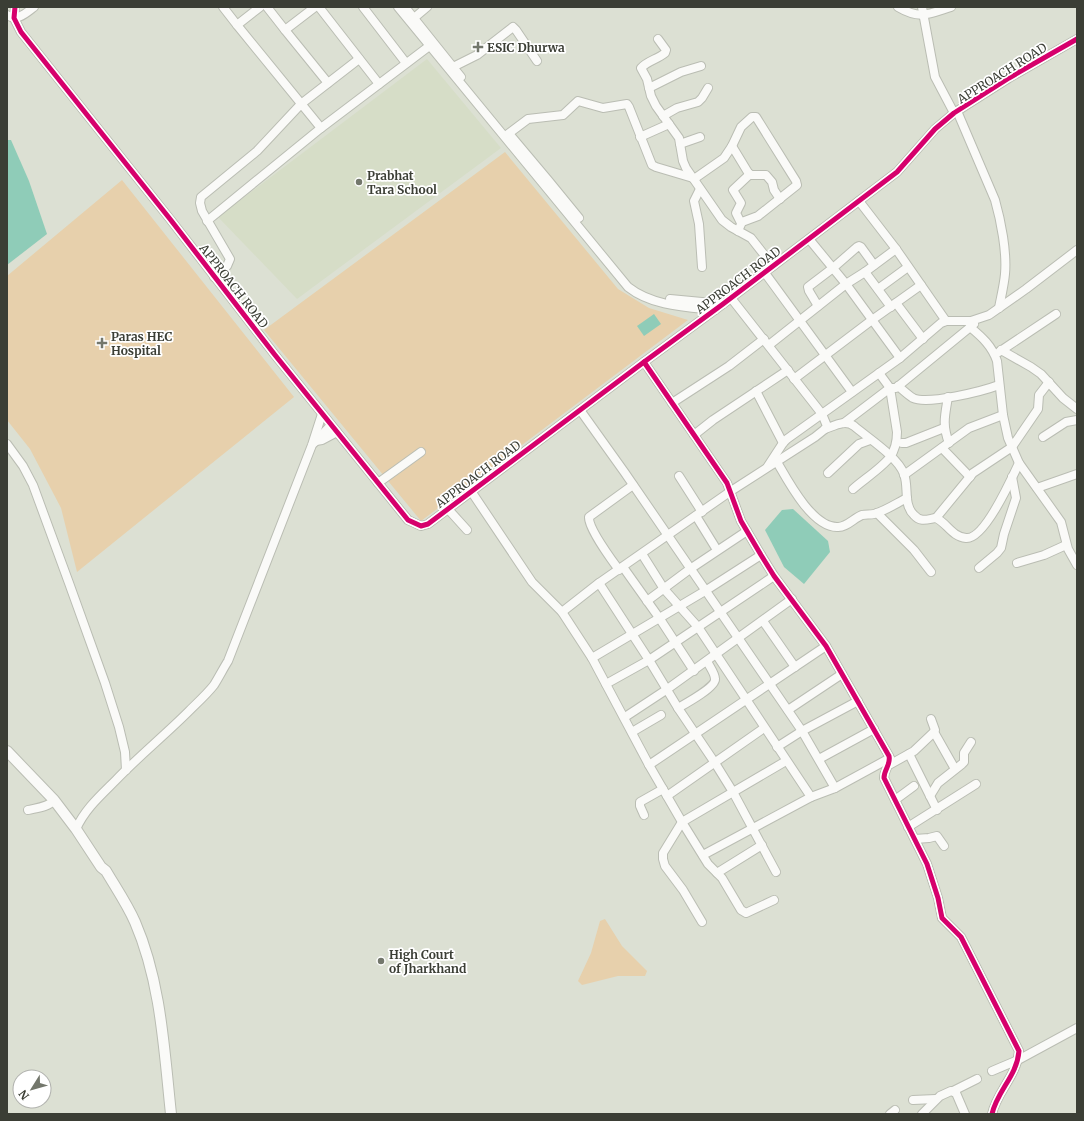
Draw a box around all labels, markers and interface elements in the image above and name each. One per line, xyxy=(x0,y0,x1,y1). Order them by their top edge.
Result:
street label: APPROACH ROAD xyxy=(954,39,1050,107)
place label: ESIC Dhurwa xyxy=(487,40,565,55)
marker: ESIC Dhurwa xyxy=(472,41,484,53)
place label: Prabhat Tara School xyxy=(367,168,437,197)
marker: Prabhat Tara School xyxy=(354,177,364,187)
street label: APPROACH ROAD xyxy=(196,240,272,331)
street label: APPROACH ROAD xyxy=(692,243,784,317)
place label: Paras HEC Hospital xyxy=(111,329,172,358)
marker: Paras HEC Hospital xyxy=(96,337,108,349)
street label: APPROACH ROAD xyxy=(432,437,524,511)
place label: High Court of Jharkhand xyxy=(389,947,467,976)
marker: High Court of Jharkhand xyxy=(376,956,386,966)
north arrow xyxy=(12,1069,52,1109)
text: N xyxy=(16,1087,32,1103)

